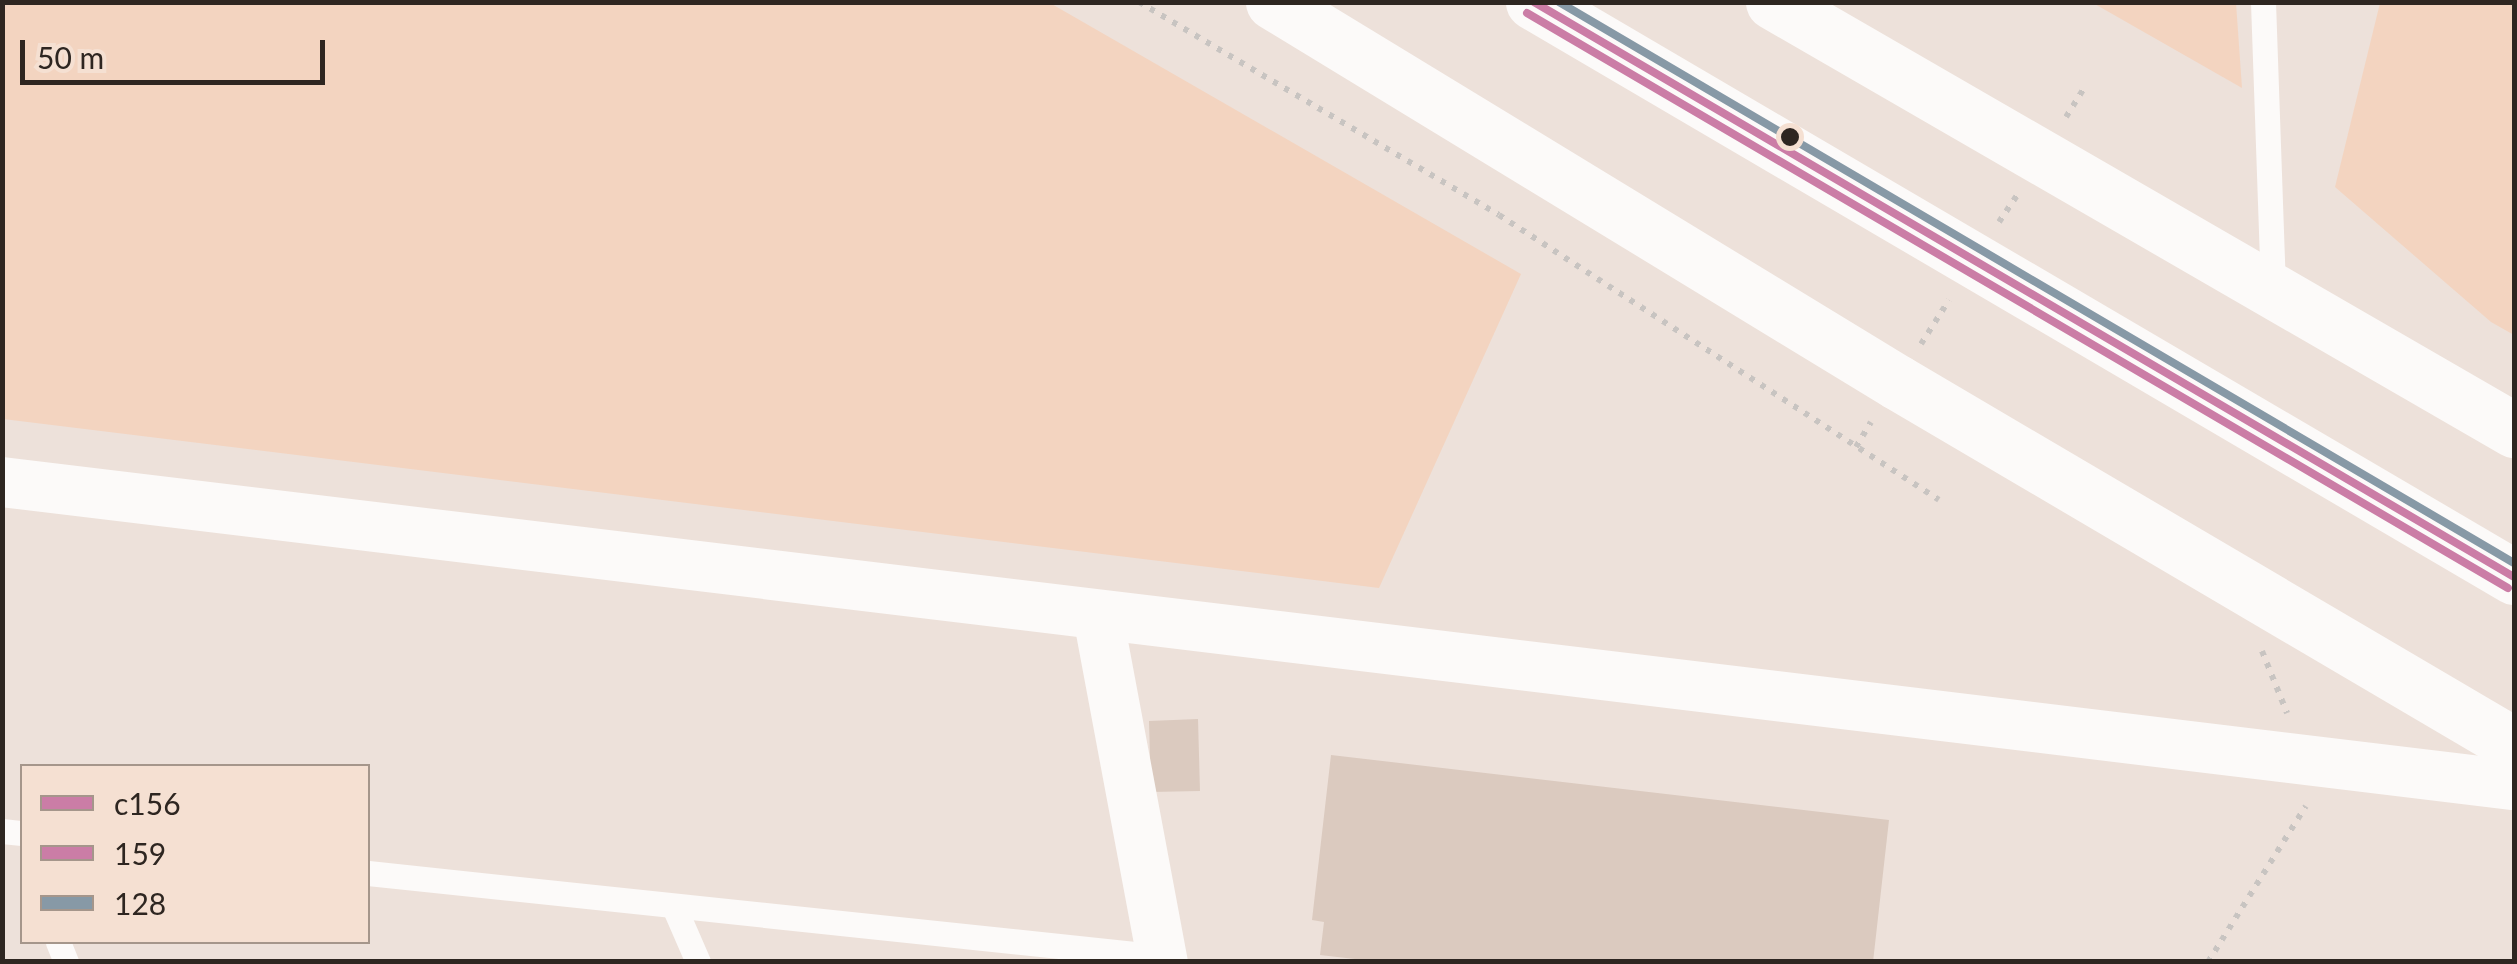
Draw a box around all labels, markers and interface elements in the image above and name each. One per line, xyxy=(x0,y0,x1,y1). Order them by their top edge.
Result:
scale bar xyxy=(25,20,330,82)
text: 50 m xyxy=(37,39,104,75)
unlabelled marker xyxy=(1780,127,1800,147)
legend xyxy=(20,764,370,944)
text: с156 xyxy=(114,785,181,821)
text: 159 xyxy=(114,835,166,871)
text: 128 xyxy=(114,885,166,921)

